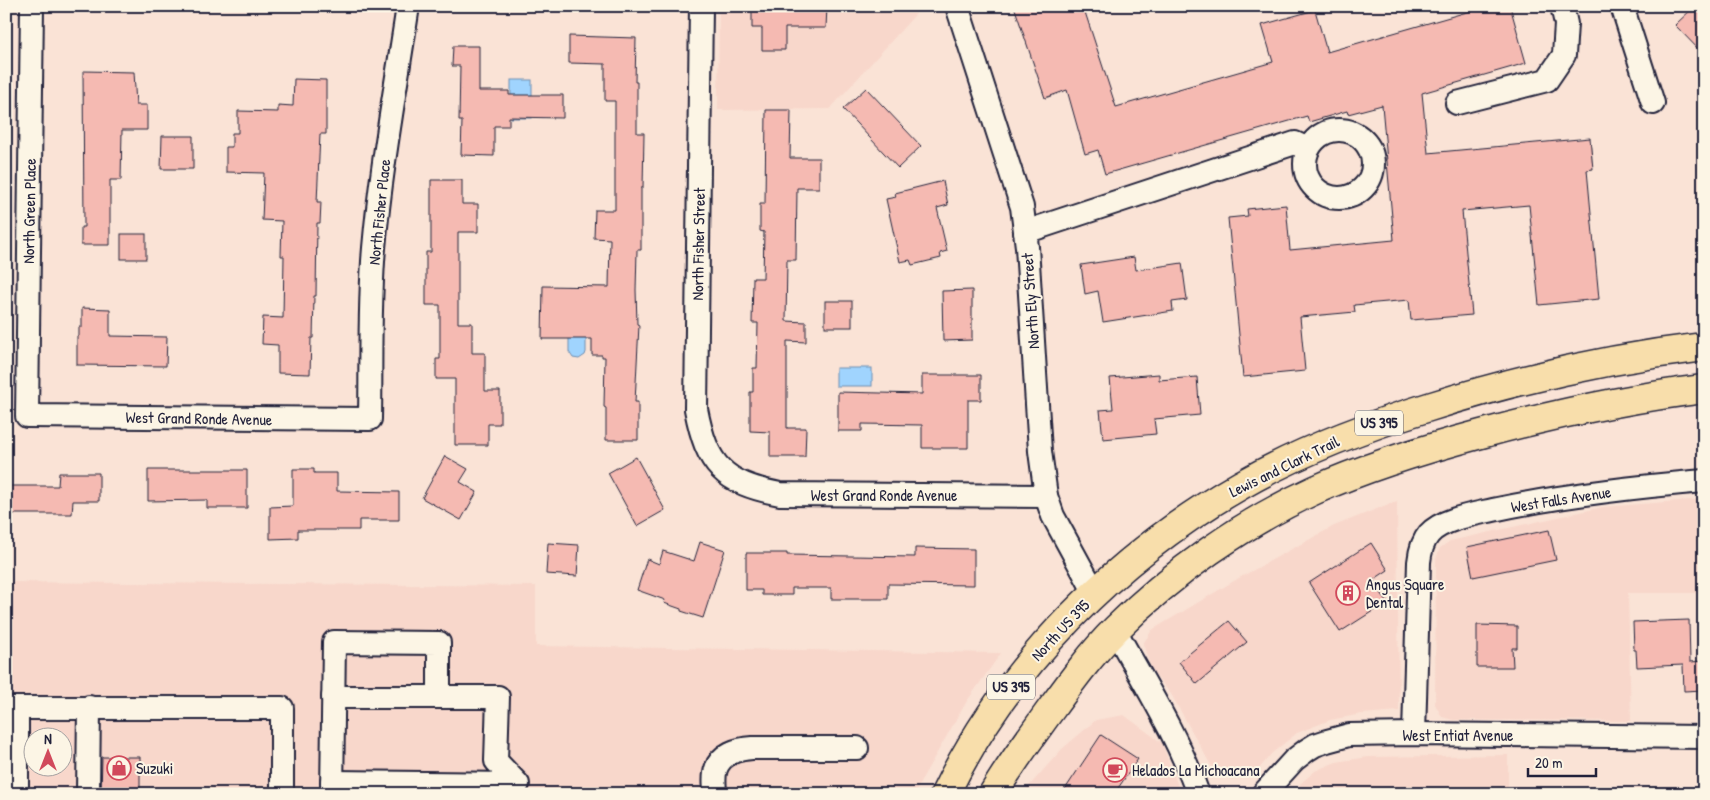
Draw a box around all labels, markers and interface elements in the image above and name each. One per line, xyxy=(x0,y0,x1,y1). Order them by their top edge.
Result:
street label: North Fisher Place xyxy=(362,157,396,266)
street label: North Green Place xyxy=(17,158,41,264)
street label: North Fisher Street xyxy=(686,187,710,301)
street label: North Ely Street xyxy=(1016,252,1044,350)
street label: West Grand Ronde Avenue xyxy=(125,406,273,430)
road number: US 395 xyxy=(1355,410,1403,436)
street label: Lewis and Clark Trail xyxy=(1225,429,1343,502)
street label: West Falls Avenue xyxy=(1509,480,1613,518)
street label: West Grand Ronde Avenue xyxy=(811,484,958,506)
place label: Angus Square Dental xyxy=(1366,573,1445,613)
building icon: Angus Square Dental xyxy=(1335,580,1361,606)
street label: North US 395 xyxy=(1026,594,1094,666)
road number: US 395 xyxy=(987,674,1035,700)
street label: West Entiat Avenue xyxy=(1403,724,1514,746)
north arrow xyxy=(22,728,72,778)
text: N xyxy=(44,729,52,748)
scale bar xyxy=(1528,745,1595,777)
text: 20 m xyxy=(1535,752,1562,773)
shop icon: Suzuki xyxy=(106,755,132,781)
place label: Suzuki xyxy=(136,757,173,779)
cafe icon: Helados La Michoacana xyxy=(1102,757,1128,783)
place label: Helados La Michoacana xyxy=(1132,759,1260,781)

